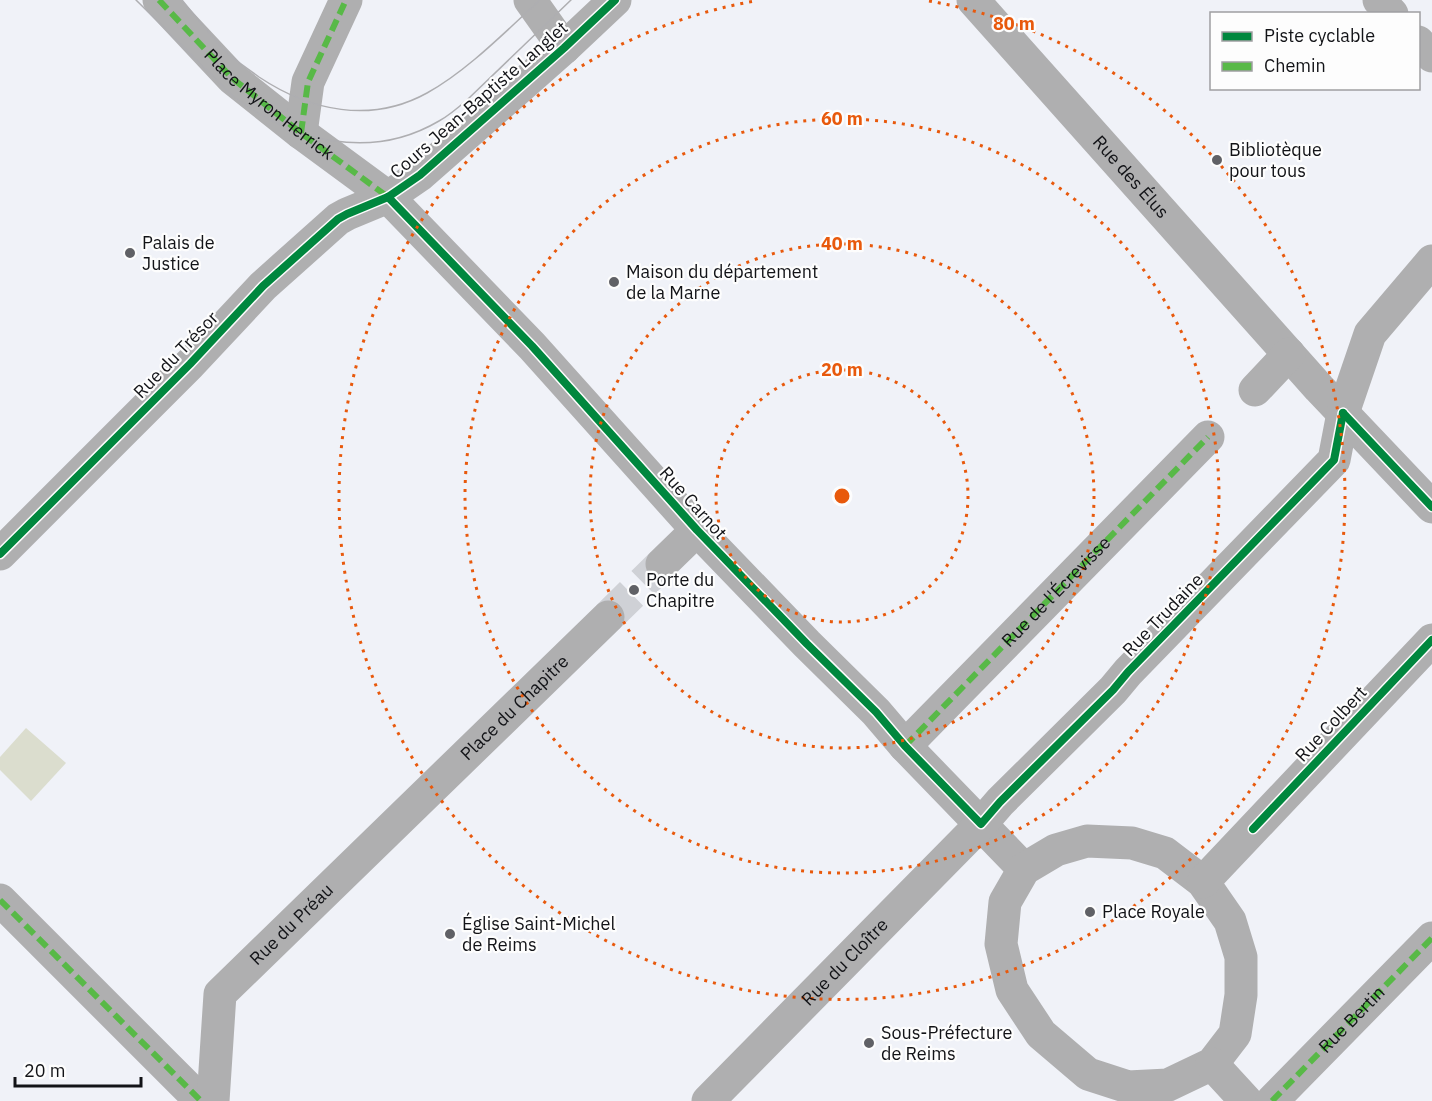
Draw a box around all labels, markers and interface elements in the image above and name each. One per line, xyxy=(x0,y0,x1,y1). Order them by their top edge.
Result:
text: 80 m xyxy=(993,12,1035,35)
legend xyxy=(1210,12,1420,90)
street label: Cours Jean-Baptiste Langlet xyxy=(385,16,572,183)
text: Piste cyclable xyxy=(1264,24,1375,47)
street label: Place Myron Herrick xyxy=(199,44,339,165)
text: Chemin xyxy=(1264,54,1326,77)
text: 60 m xyxy=(821,107,863,130)
street label: Rue des Élus xyxy=(1088,130,1174,223)
place label: Bibliotèque pour tous xyxy=(1229,138,1322,182)
marker: Bibliotèque pour tous xyxy=(1210,153,1224,167)
place label: Palais de Justice xyxy=(142,231,215,275)
text: 40 m xyxy=(821,232,863,255)
marker: Palais de Justice xyxy=(123,246,137,260)
place label: Maison du département de la Marne xyxy=(626,260,818,304)
marker: Maison du département de la Marne xyxy=(607,275,621,289)
street label: Rue du Trésor xyxy=(128,306,223,403)
text: 20 m xyxy=(821,358,863,381)
street label: Rue Carnot xyxy=(655,462,732,544)
centre of rings xyxy=(832,486,852,506)
street label: Rue de l'Écrevisse xyxy=(997,531,1115,652)
place label: Porte du Chapitre xyxy=(646,568,715,612)
street label: Rue Trudaine xyxy=(1117,568,1208,661)
marker: Porte du Chapitre xyxy=(627,583,641,597)
street label: Place du Chapitre xyxy=(455,650,573,765)
street label: Rue Colbert xyxy=(1290,681,1372,766)
street label: Rue du Préau xyxy=(245,878,338,970)
place label: Place Royale xyxy=(1102,900,1205,923)
marker: Place Royale xyxy=(1083,905,1097,919)
place label: Église Saint-Michel de Reims xyxy=(462,912,615,956)
street label: Rue du Cloître xyxy=(796,913,893,1011)
marker: Église Saint-Michel de Reims xyxy=(443,927,457,941)
street label: Rue Bertin xyxy=(1313,981,1390,1058)
place label: Sous-Préfecture de Reims xyxy=(881,1021,1012,1065)
marker: Sous-Préfecture de Reims xyxy=(862,1036,876,1050)
scale bar xyxy=(15,1050,141,1088)
text: 20 m xyxy=(24,1059,66,1082)

